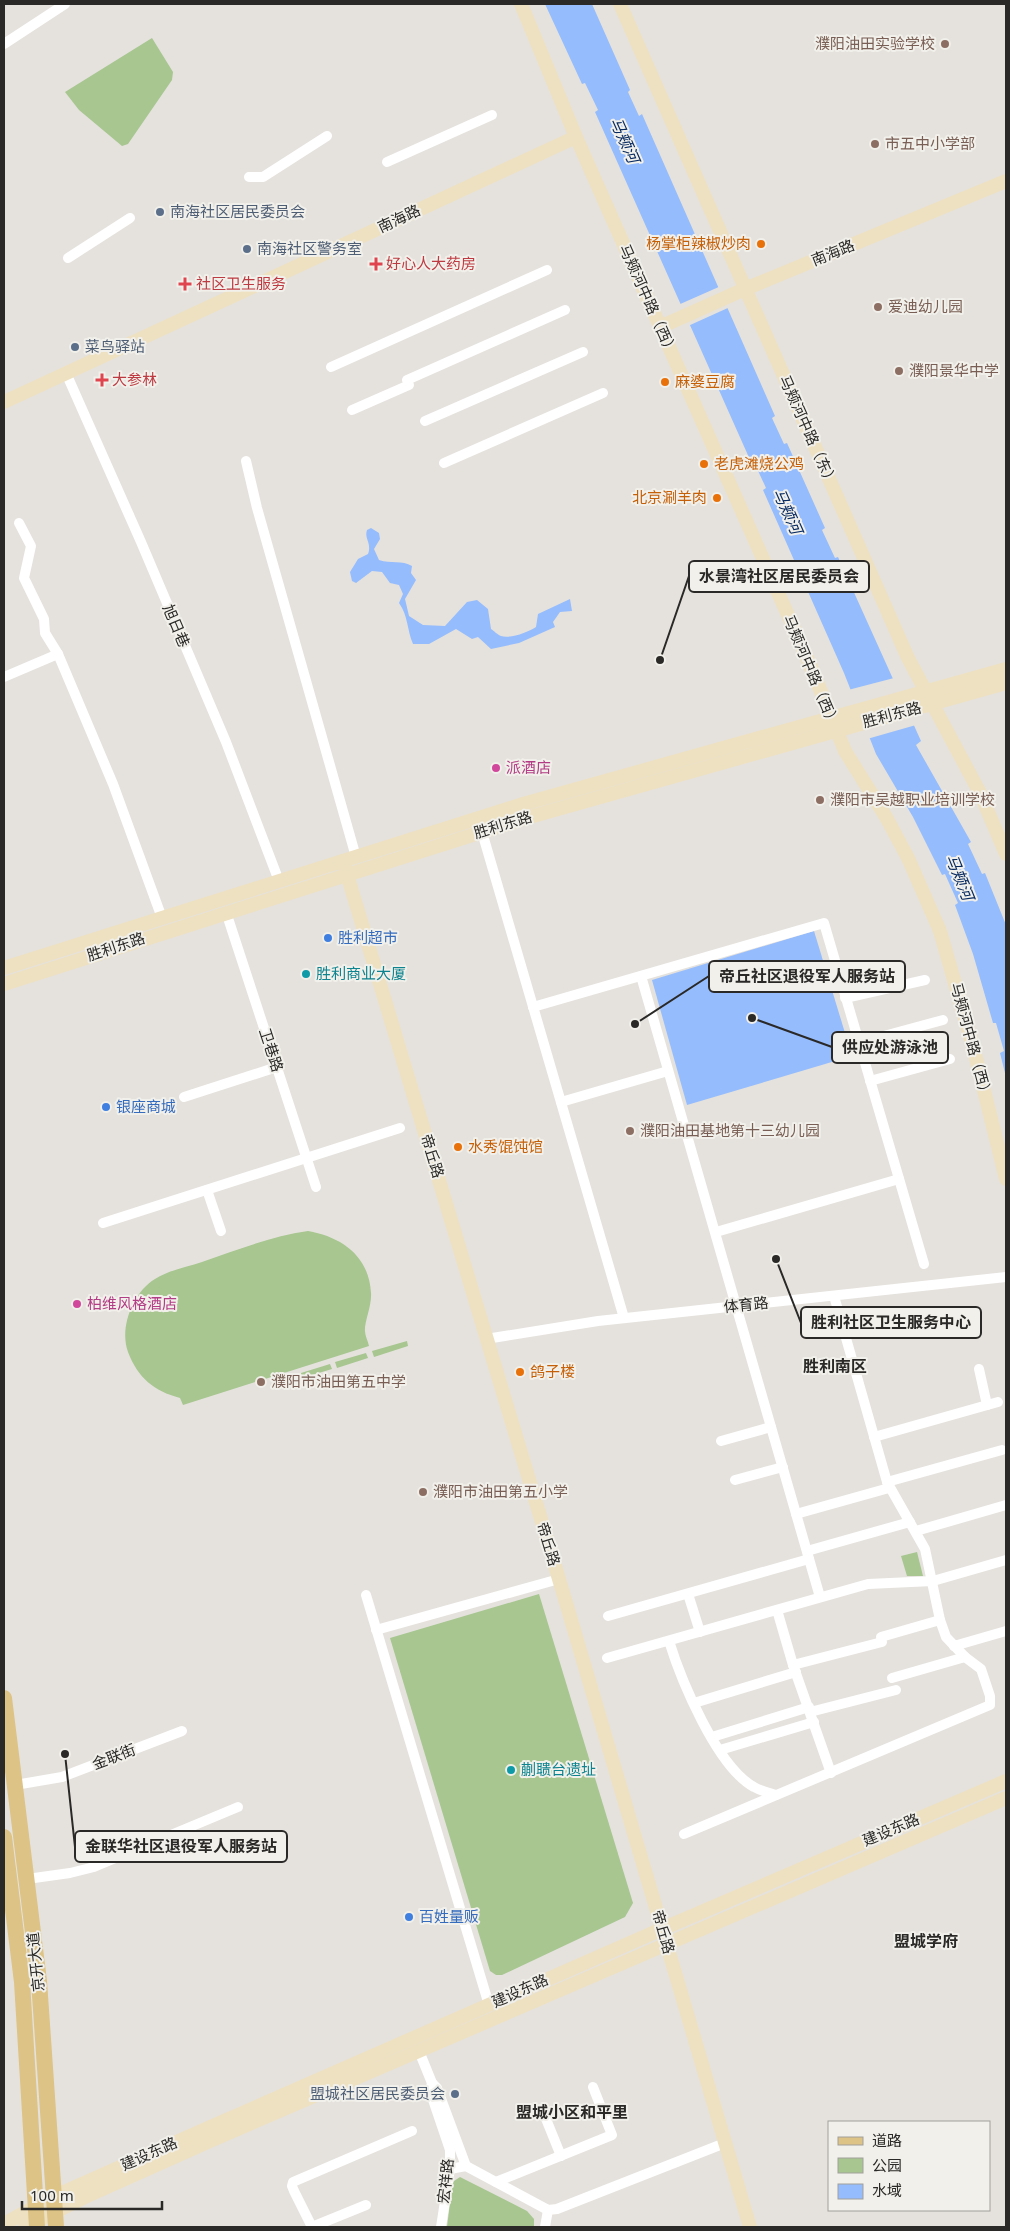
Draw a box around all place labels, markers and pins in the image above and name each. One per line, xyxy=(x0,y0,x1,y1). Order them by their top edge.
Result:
place label: 濮阳油田实验学校 xyxy=(815,33,935,53)
marker: 濮阳油田实验学校 xyxy=(939,38,951,50)
place label: 市五中小学部 xyxy=(885,133,975,153)
marker: 市五中小学部 xyxy=(869,138,881,150)
place label: 南海社区居民委员会 xyxy=(170,201,305,221)
marker: 南海社区居民委员会 xyxy=(154,206,166,218)
place label: 杨掌柜辣椒炒肉 xyxy=(646,233,751,253)
place label: 南海社区警务室 xyxy=(257,238,362,258)
marker: 杨掌柜辣椒炒肉 xyxy=(755,238,767,250)
marker: 南海社区警务室 xyxy=(241,243,253,255)
place label: 好心人大药房 xyxy=(386,253,476,273)
marker: 好心人大药房 xyxy=(370,258,382,270)
place label: 社区卫生服务 xyxy=(196,273,286,293)
marker: 社区卫生服务 xyxy=(178,277,192,291)
place label: 爱迪幼儿园 xyxy=(888,296,963,316)
marker: 爱迪幼儿园 xyxy=(872,301,884,313)
place label: 菜鸟驿站 xyxy=(85,336,145,356)
marker: 菜鸟驿站 xyxy=(69,341,81,353)
place label: 濮阳景华中学 xyxy=(909,360,999,380)
marker: 濮阳景华中学 xyxy=(893,365,905,377)
place label: 大参林 xyxy=(112,369,157,389)
place label: 麻婆豆腐 xyxy=(675,371,735,391)
marker: 大参林 xyxy=(96,374,108,386)
marker: 麻婆豆腐 xyxy=(659,376,671,388)
place label: 老虎滩烧公鸡 xyxy=(714,453,804,473)
marker: 老虎滩烧公鸡 xyxy=(698,458,710,470)
place label: 北京涮羊肉 xyxy=(632,487,707,507)
marker: 北京涮羊肉 xyxy=(711,492,723,504)
callout: 水景湾社区居民委员会 xyxy=(689,561,869,592)
place label: 派酒店 xyxy=(506,757,551,777)
marker: 派酒店 xyxy=(490,762,502,774)
place label: 濮阳市吴越职业培训学校 xyxy=(830,789,995,809)
marker: 濮阳市吴越职业培训学校 xyxy=(814,794,826,806)
place label: 胜利超市 xyxy=(338,927,398,947)
marker: 胜利超市 xyxy=(322,932,334,944)
callout: 帝丘社区退役军人服务站 xyxy=(709,961,905,992)
place label: 胜利商业大厦 xyxy=(316,963,406,983)
marker: 胜利商业大厦 xyxy=(300,968,312,980)
callout: 供应处游泳池 xyxy=(832,1032,948,1063)
place label: 银座商城 xyxy=(116,1096,176,1116)
marker: 银座商城 xyxy=(100,1101,112,1113)
place label: 濮阳油田基地第十三幼儿园 xyxy=(640,1120,820,1140)
marker: 濮阳油田基地第十三幼儿园 xyxy=(624,1125,636,1137)
place label: 水秀馄饨馆 xyxy=(468,1136,543,1156)
marker: 水秀馄饨馆 xyxy=(452,1141,464,1153)
place label: 柏维风格酒店 xyxy=(87,1293,177,1313)
marker: 柏维风格酒店 xyxy=(71,1298,83,1310)
callout: 胜利社区卫生服务中心 xyxy=(801,1307,981,1338)
place label: 鸽子楼 xyxy=(530,1361,575,1381)
marker: 鸽子楼 xyxy=(514,1366,526,1378)
place label: 濮阳市油田第五中学 xyxy=(271,1371,406,1391)
marker: 濮阳市油田第五中学 xyxy=(255,1376,267,1388)
place label: 濮阳市油田第五小学 xyxy=(433,1481,568,1501)
marker: 濮阳市油田第五小学 xyxy=(417,1486,429,1498)
place label: 蒯聩台遗址 xyxy=(521,1759,596,1779)
marker: 蒯聩台遗址 xyxy=(505,1764,517,1776)
callout: 金联华社区退役军人服务站 xyxy=(75,1831,287,1862)
place label: 百姓量贩 xyxy=(419,1906,479,1926)
marker: 百姓量贩 xyxy=(403,1911,415,1923)
place label: 盟城社区居民委员会 xyxy=(310,2083,445,2103)
marker: 盟城社区居民委员会 xyxy=(449,2088,461,2100)

